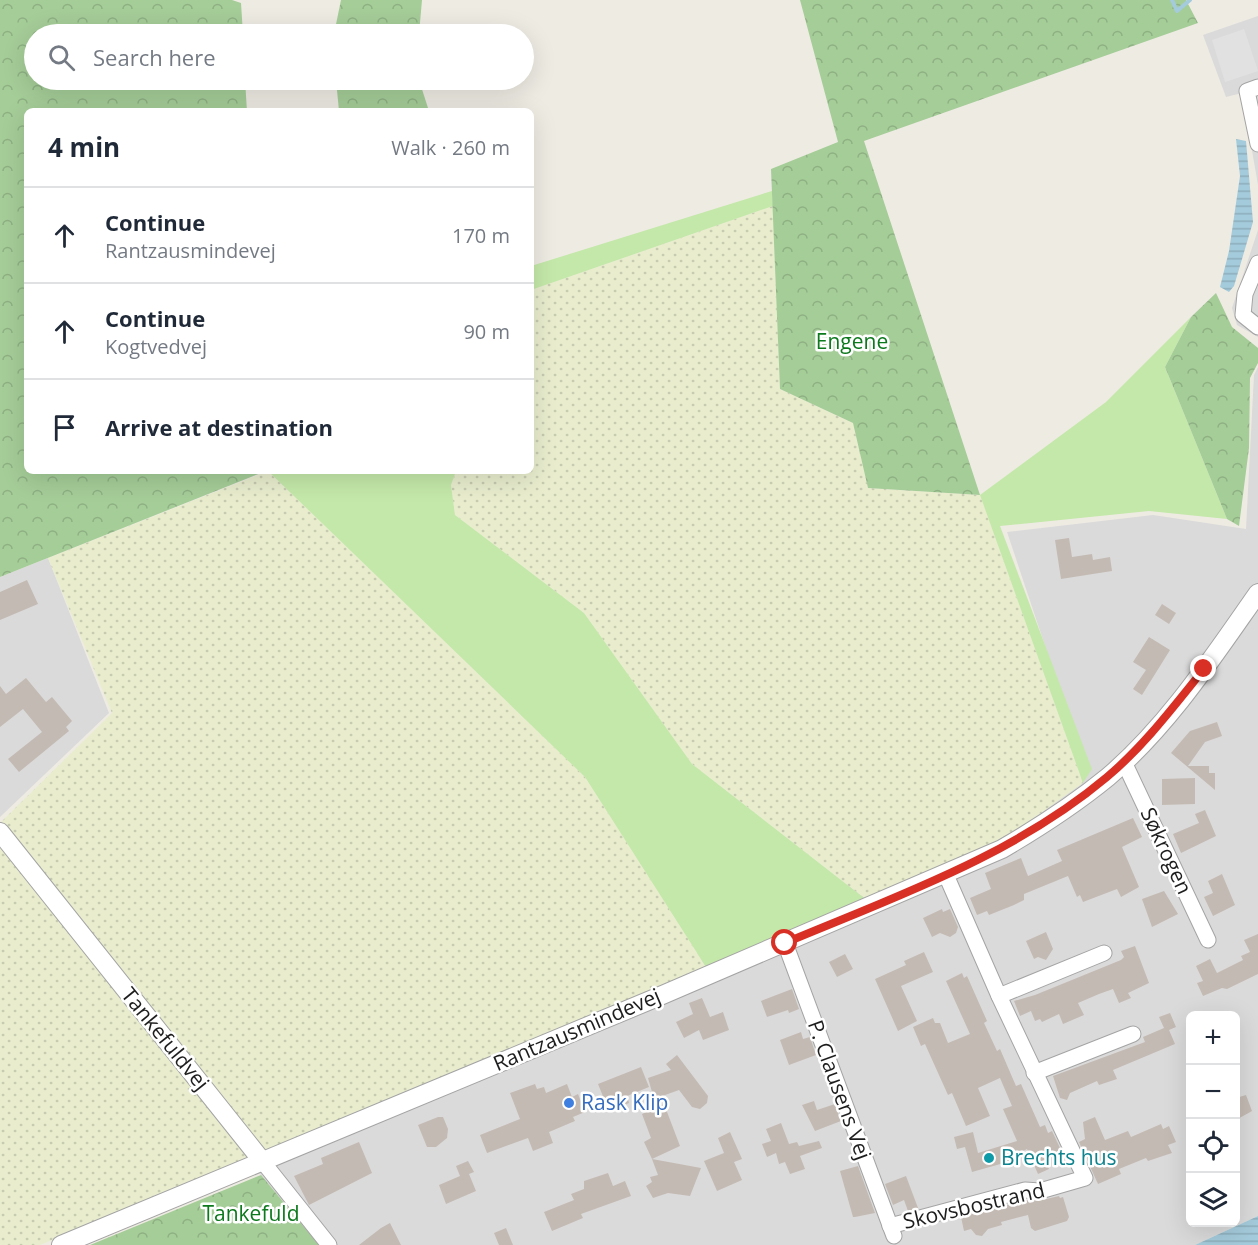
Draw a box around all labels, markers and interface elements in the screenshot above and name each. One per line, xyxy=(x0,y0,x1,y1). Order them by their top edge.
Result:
search box xyxy=(24,24,534,90)
icon: search xyxy=(45,41,78,74)
text: Search here xyxy=(93,42,216,72)
text: 4 min xyxy=(48,129,120,165)
text: Walk · 260 m xyxy=(391,134,510,161)
text: Continue xyxy=(105,207,205,237)
icon: ahead xyxy=(48,219,81,252)
text: 170 m xyxy=(452,222,510,249)
text: Rantzausmindevej xyxy=(105,237,276,264)
text: Continue xyxy=(105,303,205,333)
icon: ahead xyxy=(48,315,81,348)
text: 90 m xyxy=(463,318,510,345)
park label: Engene xyxy=(816,327,888,355)
text: Kogtvedvej xyxy=(105,333,207,360)
icon: arrive xyxy=(48,411,81,444)
text: Arrive at destination xyxy=(105,412,333,442)
route end xyxy=(1190,655,1216,681)
street label: Søkrogen xyxy=(1135,803,1199,898)
route start xyxy=(771,929,797,955)
street label: Tankefuldvej xyxy=(116,981,216,1096)
street label: Rantzausmindevej xyxy=(489,981,665,1077)
map controls xyxy=(1186,1011,1240,1227)
button: + xyxy=(1186,1011,1240,1065)
street label: P. Clausens Vej xyxy=(802,1016,878,1163)
button: − xyxy=(1186,1065,1240,1119)
place label: Rask Klip xyxy=(581,1088,668,1116)
marker: Rask Klip xyxy=(562,1096,576,1110)
button: locate xyxy=(1186,1119,1240,1173)
place label: Brechts hus xyxy=(1001,1143,1117,1171)
marker: Brechts hus xyxy=(982,1151,996,1165)
button: layers xyxy=(1186,1173,1240,1227)
street label: Skovsbostrand xyxy=(900,1175,1047,1235)
park label: Tankefuld xyxy=(202,1199,300,1227)

